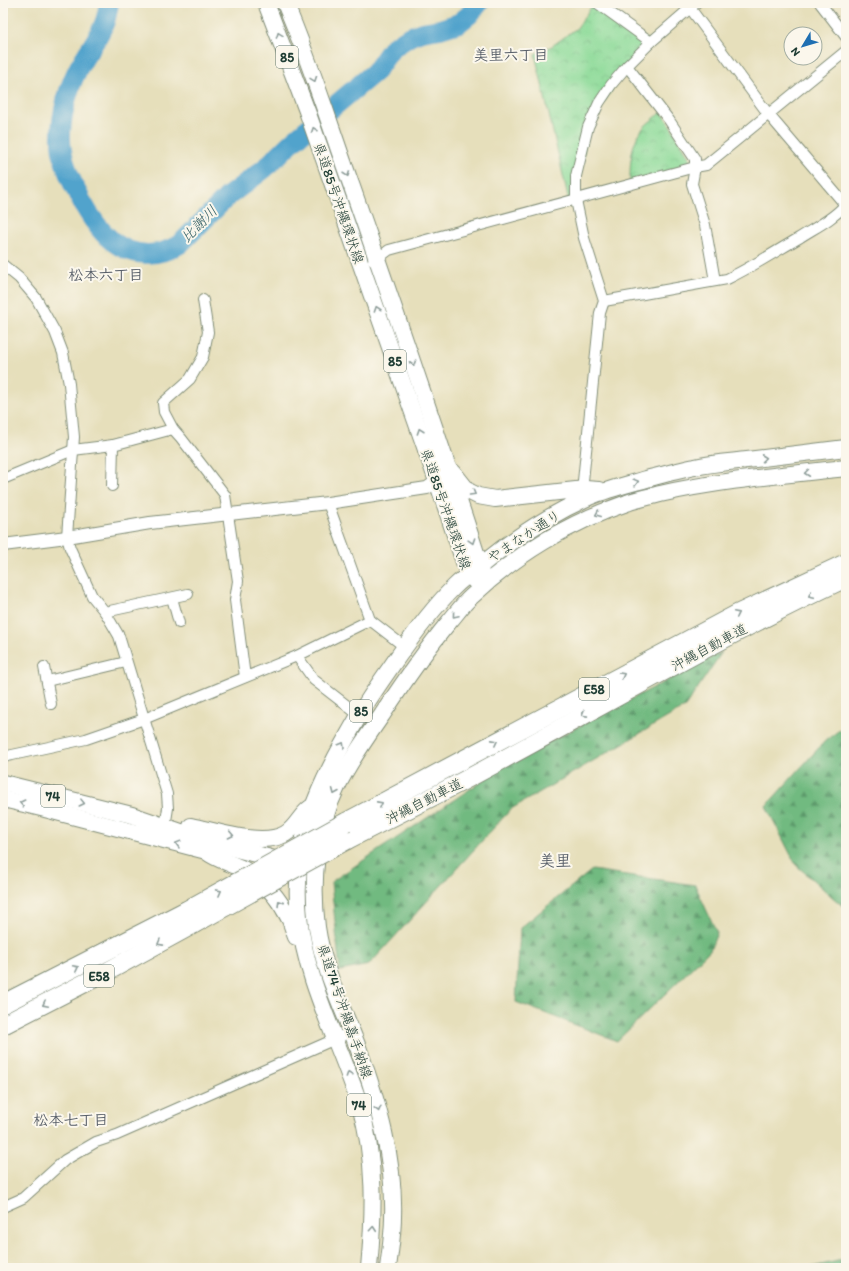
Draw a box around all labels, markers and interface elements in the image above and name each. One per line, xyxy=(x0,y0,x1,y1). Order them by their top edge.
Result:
north arrow xyxy=(783,26,823,66)
one-way arrow xyxy=(276,32,284,39)
text: N xyxy=(788,45,803,59)
road number: 85 xyxy=(276,46,298,68)
district label: 美里六丁目 xyxy=(473,46,549,64)
one-way arrow xyxy=(309,75,317,82)
one-way arrow xyxy=(310,126,318,133)
street label: 県道85号沖縄環状線 xyxy=(310,140,367,266)
one-way arrow xyxy=(343,171,351,178)
water label: 比謝川 xyxy=(177,202,221,246)
district label: 松本六丁目 xyxy=(68,266,144,284)
one-way arrow xyxy=(373,305,381,312)
road number: 85 xyxy=(384,350,406,372)
one-way arrow xyxy=(408,360,416,367)
one-way arrow xyxy=(416,428,425,435)
street label: 県道85号沖縄環状線 xyxy=(417,446,474,572)
one-way arrow xyxy=(761,454,767,463)
one-way arrow xyxy=(804,468,810,477)
one-way arrow xyxy=(633,478,640,487)
one-way arrow xyxy=(469,488,476,495)
street label: やまなか通り xyxy=(484,506,564,566)
one-way arrow xyxy=(595,509,603,517)
one-way arrow xyxy=(467,538,476,545)
one-way arrow xyxy=(807,590,815,598)
one-way arrow xyxy=(453,610,460,617)
one-way arrow xyxy=(733,611,740,619)
street label: 沖縄自動車道 xyxy=(668,620,750,675)
one-way arrow xyxy=(618,672,625,679)
road number: E58 xyxy=(579,678,609,700)
road number: 85 xyxy=(350,700,372,722)
one-way arrow xyxy=(581,710,589,717)
one-way arrow xyxy=(491,740,498,747)
one-way arrow xyxy=(337,742,344,749)
street label: 沖縄自動車道 xyxy=(383,775,466,828)
road number: 74 xyxy=(41,785,65,807)
one-way arrow xyxy=(332,787,340,795)
one-way arrow xyxy=(78,798,85,806)
one-way arrow xyxy=(19,800,25,808)
one-way arrow xyxy=(376,801,384,808)
one-way arrow xyxy=(228,830,235,838)
one-way arrow xyxy=(175,840,182,849)
district label: 美里 xyxy=(539,851,571,870)
one-way arrow xyxy=(215,889,222,897)
one-way arrow xyxy=(278,900,285,907)
one-way arrow xyxy=(157,938,164,946)
street label: 県道74号沖縄嘉手納線 xyxy=(313,942,376,1081)
one-way arrow xyxy=(71,965,79,973)
road number: E58 xyxy=(84,965,114,987)
one-way arrow xyxy=(42,999,49,1007)
one-way arrow xyxy=(345,1071,353,1078)
road number: 74 xyxy=(347,1094,371,1116)
one-way arrow xyxy=(373,1106,381,1112)
district label: 松本七丁目 xyxy=(33,1111,109,1129)
one-way arrow xyxy=(368,1226,377,1232)

